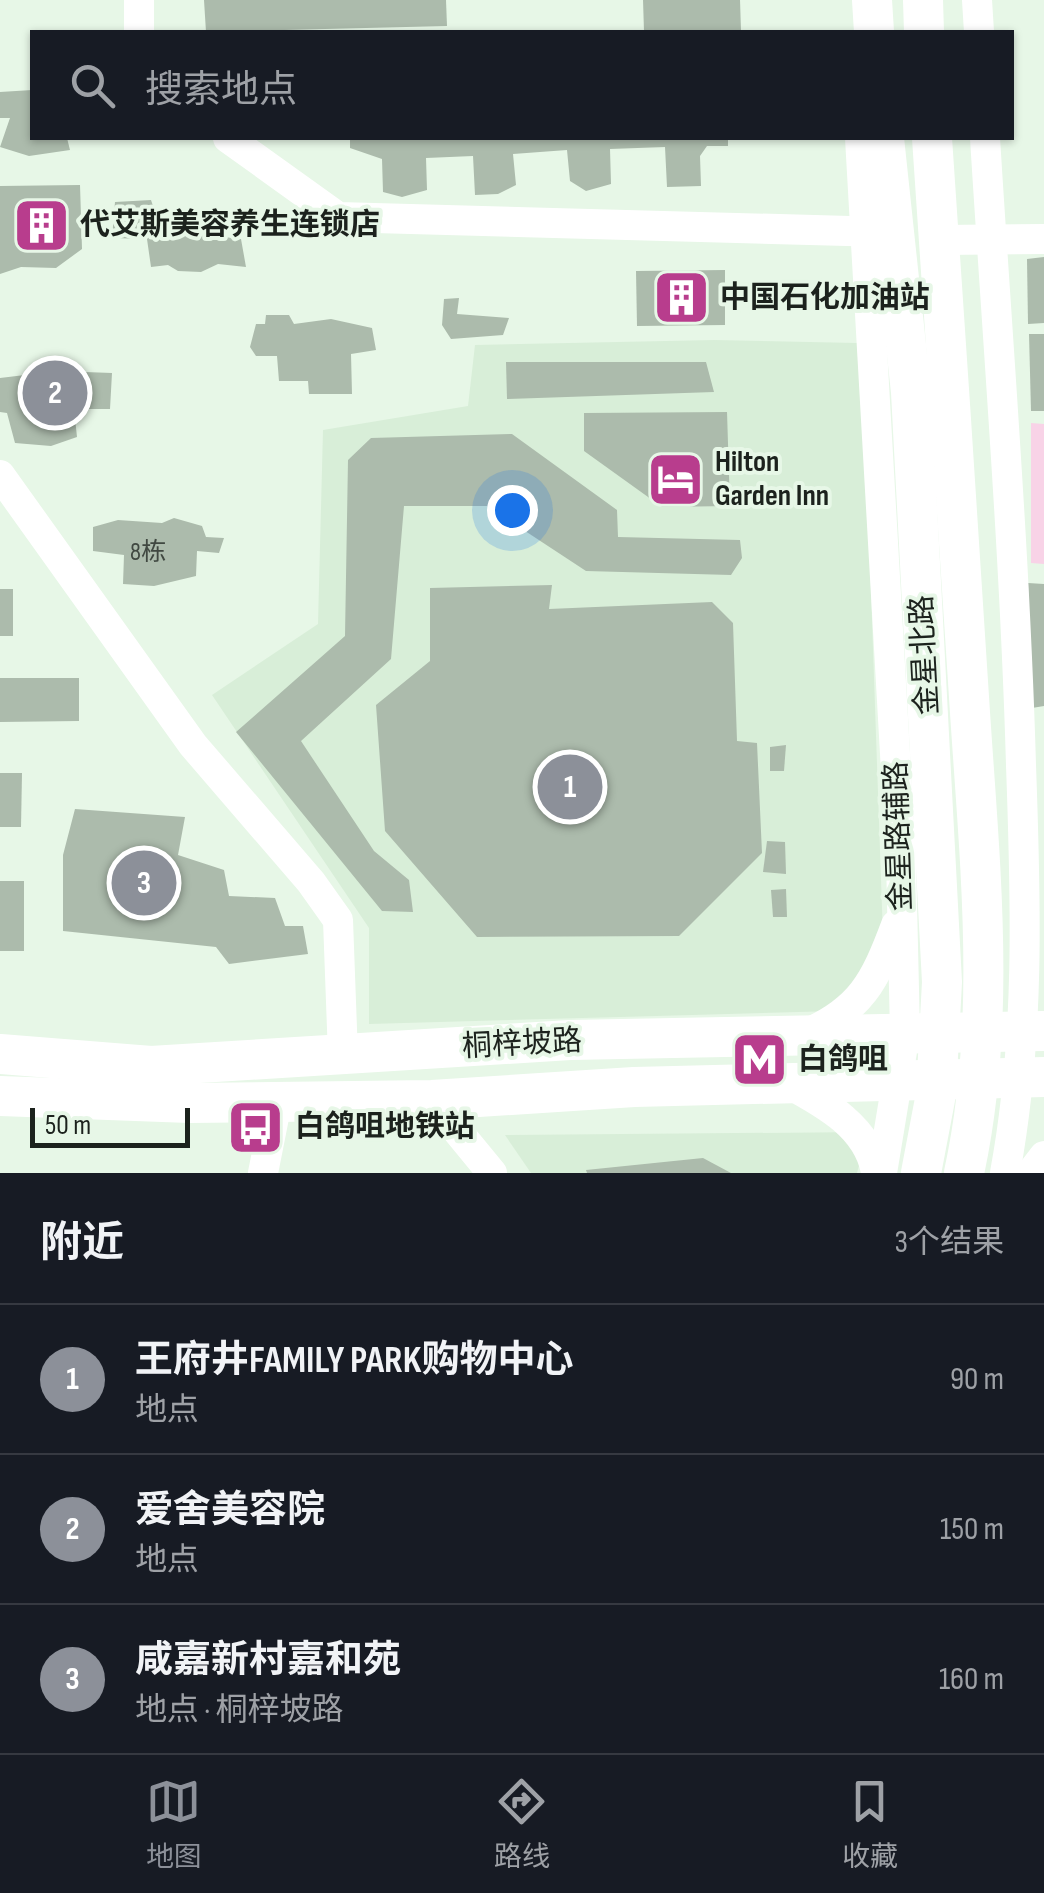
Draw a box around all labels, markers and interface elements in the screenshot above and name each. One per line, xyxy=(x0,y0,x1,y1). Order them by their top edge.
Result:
search box xyxy=(30,30,1014,140)
icon: search xyxy=(65,58,120,113)
text: 搜索地点 xyxy=(145,68,297,113)
building icon: 代艾斯美容养生连锁店 xyxy=(11,195,71,255)
place label: 代艾斯美容养生连锁店 xyxy=(80,207,380,243)
building icon: 中国石化加油站 xyxy=(651,268,711,328)
place label: 中国石化加油站 xyxy=(720,280,930,316)
pin: 2 xyxy=(22,356,88,430)
place label: Hilton Garden Inn xyxy=(715,444,829,514)
hotel icon: Hilton Garden Inn xyxy=(646,449,706,509)
your location xyxy=(487,485,538,536)
house number: 8栋 xyxy=(130,537,166,568)
street label: 金星北路 xyxy=(904,594,946,716)
pin: 1 xyxy=(538,750,602,824)
street label: 金星路辅路 xyxy=(878,760,920,912)
pin: 3 xyxy=(112,846,176,920)
street label: 桐梓坡路 xyxy=(461,1023,583,1065)
metro station icon: 白鸽咀 xyxy=(729,1030,789,1090)
place label: 白鸽咀 xyxy=(798,1042,888,1078)
bus stop icon: 白鸽咀地铁站 xyxy=(226,1097,286,1157)
scale bar xyxy=(30,1103,190,1148)
text: 50 m xyxy=(45,1109,91,1142)
place label: 白鸽咀地铁站 xyxy=(295,1109,475,1145)
text: 附近 xyxy=(40,1218,124,1269)
text: 3个结果 xyxy=(895,1223,1004,1262)
text: 王府井FAMILY PARK购物中心 xyxy=(135,1338,573,1383)
text: 1 xyxy=(66,1360,79,1399)
text: 90 m xyxy=(950,1360,1004,1399)
text: 地点 xyxy=(135,1391,199,1430)
text: 爱舍美容院 xyxy=(135,1488,325,1533)
text: 2 xyxy=(65,1510,80,1549)
text: 150 m xyxy=(940,1510,1004,1549)
text: 地点 xyxy=(135,1541,199,1580)
text: 咸嘉新村嘉和苑 xyxy=(135,1638,401,1683)
text: 3 xyxy=(65,1660,80,1699)
text: 160 m xyxy=(939,1660,1004,1699)
text: 地点 · 桐梓坡路 xyxy=(135,1691,344,1730)
tab: 地图 xyxy=(146,1774,202,1874)
tab: 路线 xyxy=(494,1774,550,1874)
tab: 收藏 xyxy=(842,1774,898,1874)

